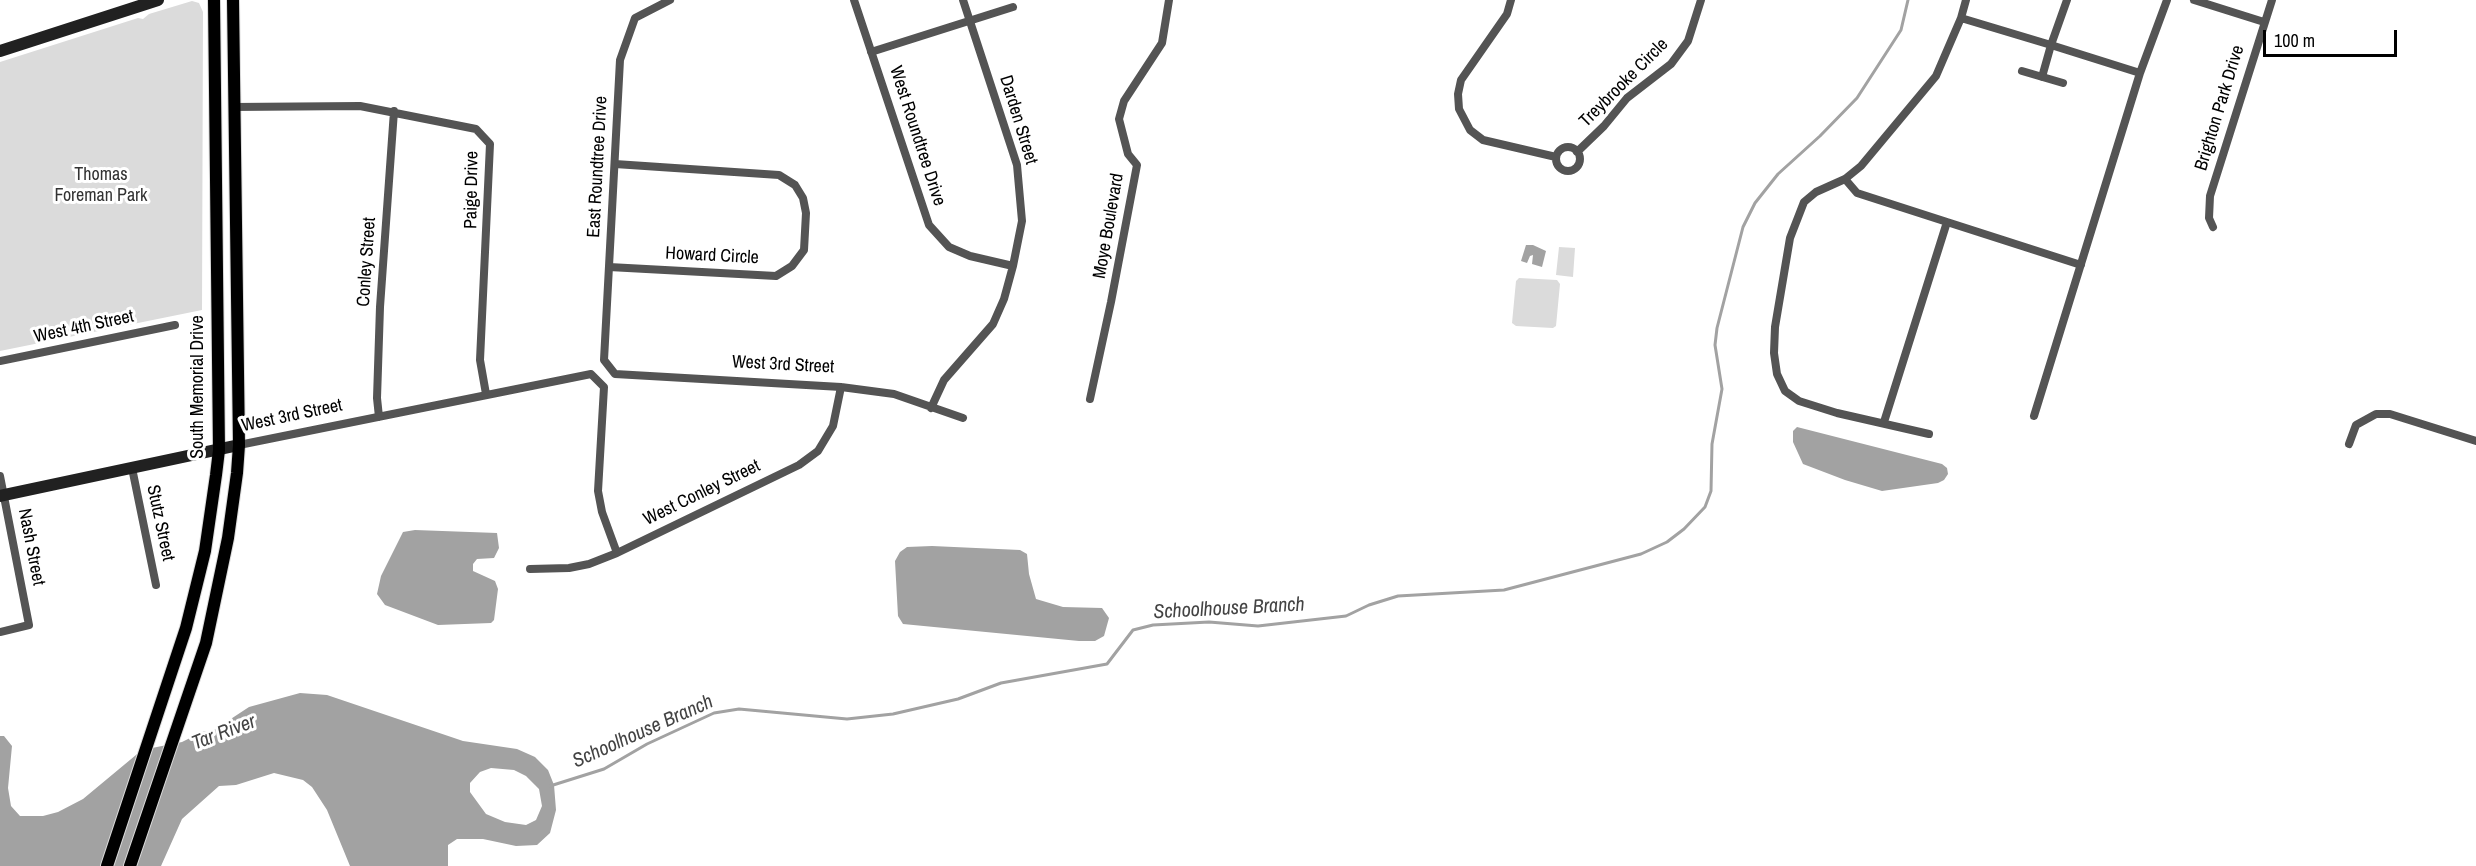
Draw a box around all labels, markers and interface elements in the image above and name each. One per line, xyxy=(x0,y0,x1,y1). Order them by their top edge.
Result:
scale bar xyxy=(2266,18,2400,56)
text: 100 m xyxy=(2274,28,2315,53)
street label: Treybrooke Circle xyxy=(1575,34,1673,132)
street label: Brighton Park Drive xyxy=(2191,43,2249,173)
street label: West Roundtree Drive xyxy=(884,63,950,209)
street label: Darden Street xyxy=(994,73,1042,167)
street label: East Roundtree Drive xyxy=(584,96,612,238)
street label: Paige Drive xyxy=(461,151,483,229)
park label: Thomas Foreman Park xyxy=(55,164,147,207)
street label: Moye Boulevard xyxy=(1089,172,1129,280)
street label: Conley Street xyxy=(353,217,381,307)
street label: Howard Circle xyxy=(665,243,759,269)
street label: West 4th Street xyxy=(32,306,136,348)
street label: South Memorial Drive xyxy=(187,315,209,459)
street label: West 3rd Street xyxy=(731,352,835,378)
street label: West 3rd Street xyxy=(240,395,344,437)
street label: West Conley Street xyxy=(640,455,764,531)
street label: Stutz Street xyxy=(141,483,179,563)
street label: Nash Street xyxy=(13,507,49,587)
water label: Schoolhouse Branch xyxy=(1153,593,1305,625)
water label: Schoolhouse Branch xyxy=(569,690,717,774)
water label: Tar River xyxy=(189,710,259,756)

